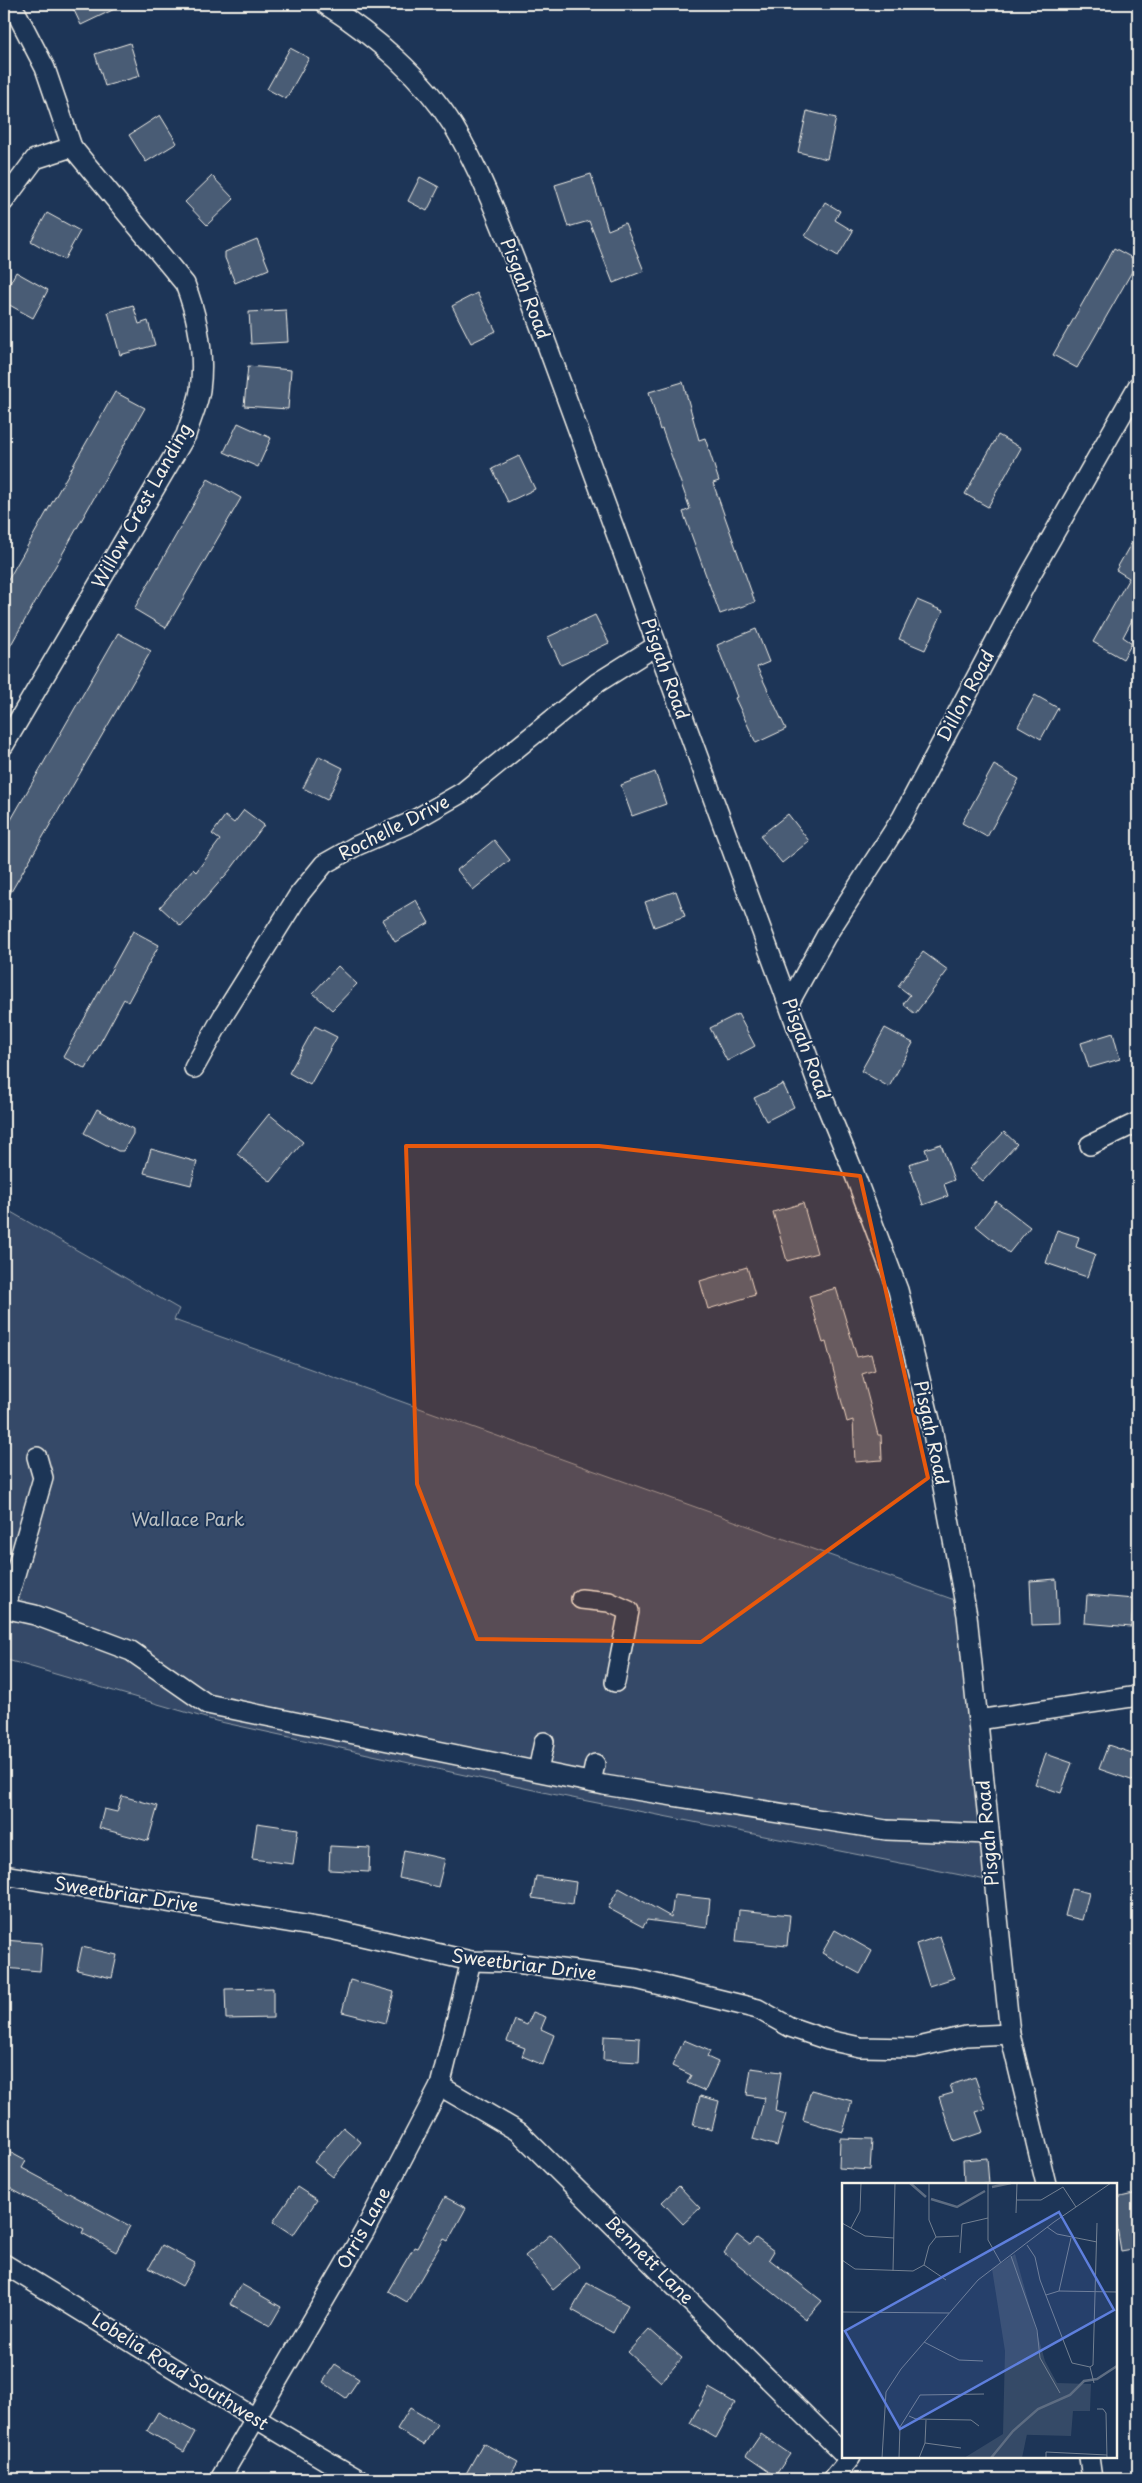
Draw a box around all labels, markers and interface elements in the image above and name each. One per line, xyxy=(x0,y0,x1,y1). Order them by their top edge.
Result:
street label: Pisgah Road xyxy=(495,234,558,343)
street label: Willow Crest Landing xyxy=(84,418,197,593)
street label: Pisgah Road xyxy=(636,614,697,723)
street label: Dillon Road xyxy=(929,645,1000,746)
street label: Rochelle Drive xyxy=(333,787,453,866)
street label: Pisgah Road xyxy=(777,994,838,1103)
street label: Pisgah Road xyxy=(908,1378,957,1487)
park label: Wallace Park xyxy=(131,1505,245,1532)
street label: Pisgah Road xyxy=(968,1779,1005,1887)
street label: Sweetbriar Drive xyxy=(52,1869,200,1918)
street label: Sweetbriar Drive xyxy=(450,1941,598,1986)
street label: Orris Lane xyxy=(329,2181,396,2273)
inset map xyxy=(842,2183,1117,2458)
street label: Bennett Lane xyxy=(599,2208,701,2310)
street label: Lobelia Road Southwest xyxy=(87,2305,274,2436)

